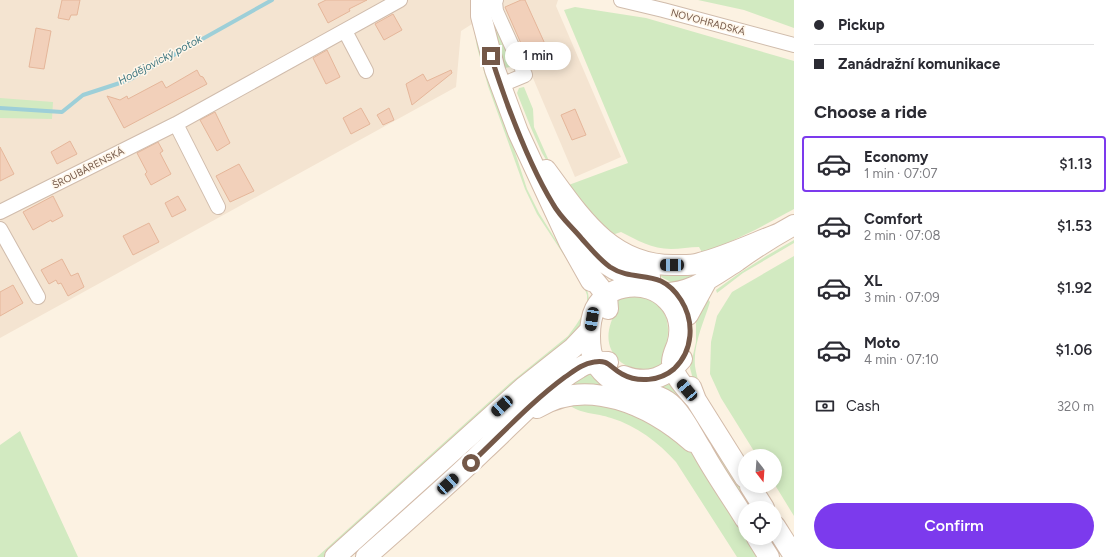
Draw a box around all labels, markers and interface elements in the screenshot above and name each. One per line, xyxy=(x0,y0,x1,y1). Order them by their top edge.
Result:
street label: NOVOHRADSKÁ xyxy=(669,6,747,38)
text: Pickup xyxy=(838,16,885,34)
water label: Hodějovický potok xyxy=(116,32,205,88)
callout: 1 min xyxy=(505,42,571,70)
route end xyxy=(482,47,500,65)
text: 1 min xyxy=(523,48,553,63)
text: Zanádražní komunikace xyxy=(838,55,1000,73)
text: Choose a ride xyxy=(814,101,927,123)
street label: ŠROUBÁRENSKÁ xyxy=(50,144,126,192)
icon: car xyxy=(816,146,852,182)
text: Economy xyxy=(864,148,929,166)
text: $1.13 xyxy=(1059,155,1092,173)
text: 1 min · 07:07 xyxy=(864,166,938,181)
icon: car xyxy=(816,208,852,244)
text: Comfort xyxy=(864,210,923,228)
text: $1.53 xyxy=(1057,217,1092,235)
text: 2 min · 07:08 xyxy=(864,228,940,243)
car xyxy=(660,259,684,271)
icon: car xyxy=(816,270,852,306)
text: XL xyxy=(864,272,882,290)
text: $1.92 xyxy=(1057,279,1092,297)
text: 3 min · 07:09 xyxy=(864,290,940,305)
car xyxy=(584,306,600,332)
icon: car xyxy=(816,332,852,368)
text: Moto xyxy=(864,334,900,352)
text: $1.06 xyxy=(1056,341,1092,359)
text: 4 min · 07:10 xyxy=(864,352,939,367)
car xyxy=(675,377,699,403)
car xyxy=(489,394,515,418)
icon: cash xyxy=(814,395,836,417)
text: Cash xyxy=(846,397,880,415)
text: 320 m xyxy=(1057,399,1094,414)
north arrow xyxy=(738,449,782,493)
map controls xyxy=(738,449,782,545)
route start xyxy=(462,454,480,472)
car xyxy=(435,472,461,496)
button: locate xyxy=(738,501,782,545)
button: Confirm xyxy=(814,503,1094,549)

